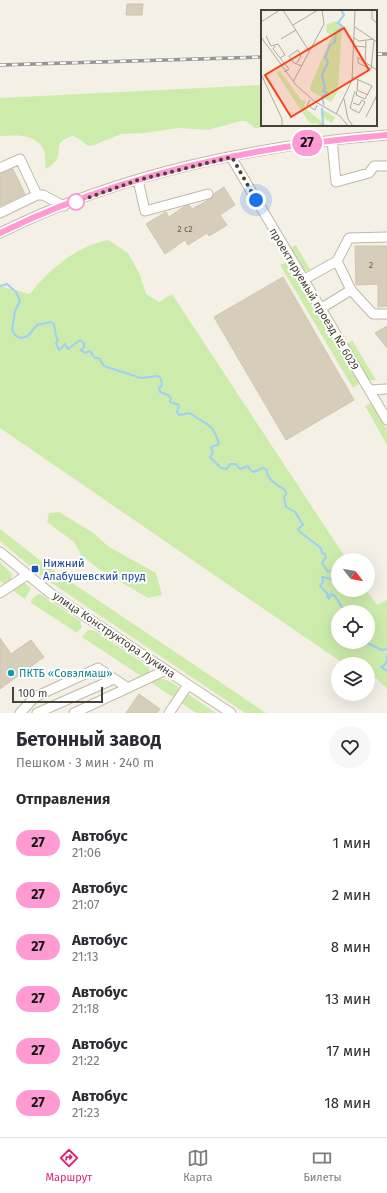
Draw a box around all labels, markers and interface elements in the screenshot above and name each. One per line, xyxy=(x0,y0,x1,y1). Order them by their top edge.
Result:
inset map xyxy=(261,10,377,126)
line badge: 27 xyxy=(289,130,325,156)
text: 27 xyxy=(300,134,314,151)
your location xyxy=(246,190,266,210)
unlabelled marker xyxy=(67,193,85,211)
house number: 2 с2 xyxy=(177,224,193,234)
street label: проектируемый проезд № 6029 xyxy=(266,226,362,373)
house number: 2 xyxy=(369,260,373,270)
north arrow xyxy=(331,553,375,597)
map controls xyxy=(331,553,375,701)
place label: Нижний Алабушевский пруд xyxy=(43,557,146,583)
marker: Нижний Алабушевский пруд xyxy=(30,564,40,574)
street label: улица Конструктора Лукина xyxy=(50,589,178,681)
button: locate xyxy=(331,605,375,649)
button: layers xyxy=(331,657,375,701)
place label: ПКТБ «Совэлмаш» xyxy=(19,667,112,680)
marker: ПКТБ «Совэлмаш» xyxy=(6,668,16,678)
scale bar xyxy=(12,685,103,704)
text: 100 m xyxy=(18,687,47,700)
button: heart xyxy=(329,726,371,768)
text: Бетонный завод xyxy=(16,728,161,751)
text: Пешком · 3 мин · 240 m xyxy=(16,755,154,770)
text: Отправления xyxy=(16,790,110,808)
text: Автобус xyxy=(72,827,128,845)
text: 27 xyxy=(31,834,45,851)
text: 1 мин xyxy=(333,834,371,852)
text: 21:06 xyxy=(72,845,101,860)
text: Автобус xyxy=(72,879,128,897)
text: 27 xyxy=(31,886,45,903)
text: 2 мин xyxy=(332,886,371,904)
text: 21:07 xyxy=(72,897,100,912)
text: Автобус xyxy=(72,931,128,949)
text: 27 xyxy=(31,938,45,955)
text: 8 мин xyxy=(331,938,371,956)
text: 21:13 xyxy=(72,949,98,964)
text: Автобус xyxy=(72,983,128,1001)
text: 27 xyxy=(31,990,45,1007)
text: 13 мин xyxy=(325,990,371,1008)
text: 21:18 xyxy=(72,1001,99,1016)
text: Автобус xyxy=(72,1035,128,1053)
text: 27 xyxy=(31,1042,45,1059)
text: 17 мин xyxy=(326,1042,371,1060)
text: 21:22 xyxy=(72,1053,100,1068)
text: Автобус xyxy=(72,1087,128,1105)
text: 27 xyxy=(31,1094,45,1111)
text: 18 мин xyxy=(324,1094,371,1112)
text: 21:23 xyxy=(72,1105,100,1120)
tab: Маршрут xyxy=(46,1147,92,1184)
tab: Карта xyxy=(183,1147,212,1184)
tab: Билеты xyxy=(303,1147,341,1184)

